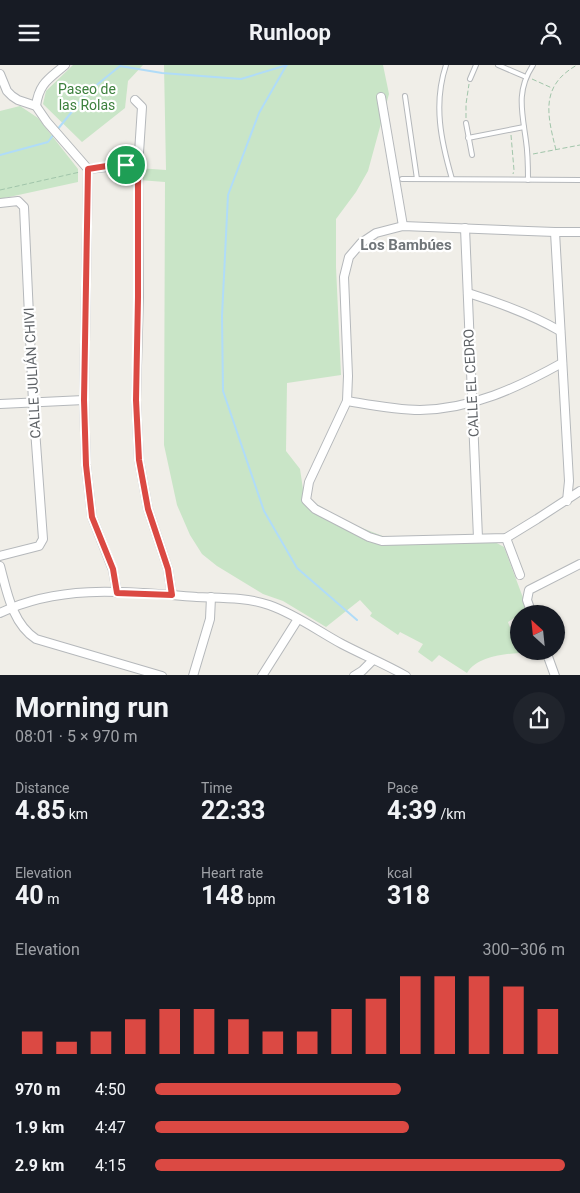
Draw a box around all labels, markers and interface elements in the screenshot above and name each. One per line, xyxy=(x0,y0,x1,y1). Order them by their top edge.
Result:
icon: menu xyxy=(15,19,43,47)
icon: person xyxy=(537,19,565,47)
text: Runloop xyxy=(249,20,331,45)
park label: Paseo de las Rolas xyxy=(58,81,116,113)
pin xyxy=(105,144,147,186)
icon: arrive xyxy=(112,151,140,179)
district label: Los Bambúes xyxy=(360,236,452,254)
street label: CALLE JULIÁN CHIVI xyxy=(20,307,43,439)
street label: CALLE EL CEDRO xyxy=(460,329,482,437)
north arrow xyxy=(510,605,565,660)
map controls xyxy=(510,605,565,660)
text: Morning run xyxy=(15,691,169,724)
button: share xyxy=(513,692,565,744)
text: 08:01 · 5 × 970 m xyxy=(15,727,137,746)
text: Distance xyxy=(15,780,70,796)
text: Time xyxy=(201,780,232,796)
text: Pace xyxy=(387,780,418,796)
text: 4.85 xyxy=(15,796,65,825)
text: 22:33 xyxy=(201,796,265,825)
text: 4:39 xyxy=(387,796,437,825)
text: km xyxy=(65,806,88,822)
text: /km xyxy=(437,806,466,822)
text: Elevation xyxy=(15,865,72,881)
text: Heart rate xyxy=(201,865,263,881)
text: kcal xyxy=(387,865,412,881)
text: 40 xyxy=(15,881,44,910)
text: 148 xyxy=(201,881,244,910)
text: 318 xyxy=(387,881,430,910)
text: m xyxy=(44,891,59,907)
text: bpm xyxy=(244,891,276,907)
text: Elevation xyxy=(15,940,80,959)
text: 300–306 m xyxy=(483,940,565,959)
text: 970 m xyxy=(15,1080,60,1099)
text: 4:50 xyxy=(95,1080,126,1099)
text: 1.9 km xyxy=(15,1118,64,1137)
text: 4:47 xyxy=(95,1118,126,1137)
text: 2.9 km xyxy=(15,1156,64,1175)
text: 4:15 xyxy=(95,1156,126,1175)

